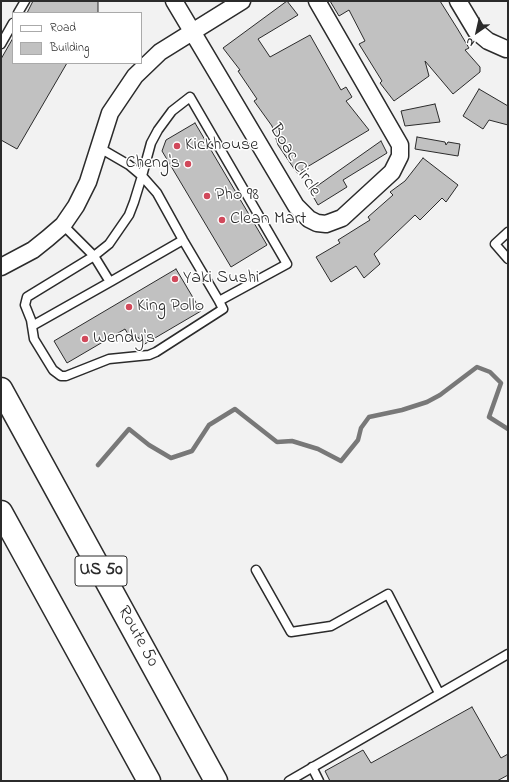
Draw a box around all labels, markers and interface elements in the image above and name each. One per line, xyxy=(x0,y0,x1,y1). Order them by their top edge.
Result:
legend xyxy=(12,12,142,64)
north arrow xyxy=(457,12,497,52)
text: Road xyxy=(50,19,76,37)
text: N xyxy=(463,33,478,51)
text: Building xyxy=(50,39,89,57)
street label: Boac Circle xyxy=(263,121,325,201)
place label: Kickhouse xyxy=(185,135,258,157)
marker: Kickhouse xyxy=(172,141,182,151)
place label: Cheng's xyxy=(125,153,180,175)
marker: Cheng's xyxy=(183,159,193,169)
place label: Pho 98 xyxy=(215,185,259,207)
marker: Pho 98 xyxy=(202,191,212,201)
place label: Clean Mart xyxy=(230,209,306,231)
marker: Clean Mart xyxy=(217,215,227,225)
place label: Yaki Sushi xyxy=(183,268,259,290)
marker: Yaki Sushi xyxy=(170,274,180,284)
place label: King Pollo xyxy=(137,296,204,318)
marker: King Pollo xyxy=(124,302,134,312)
place label: Wendy's xyxy=(93,328,155,350)
marker: Wendy's xyxy=(80,334,90,344)
road number: US 50 xyxy=(75,556,127,586)
street label: Route 50 xyxy=(111,603,163,671)

